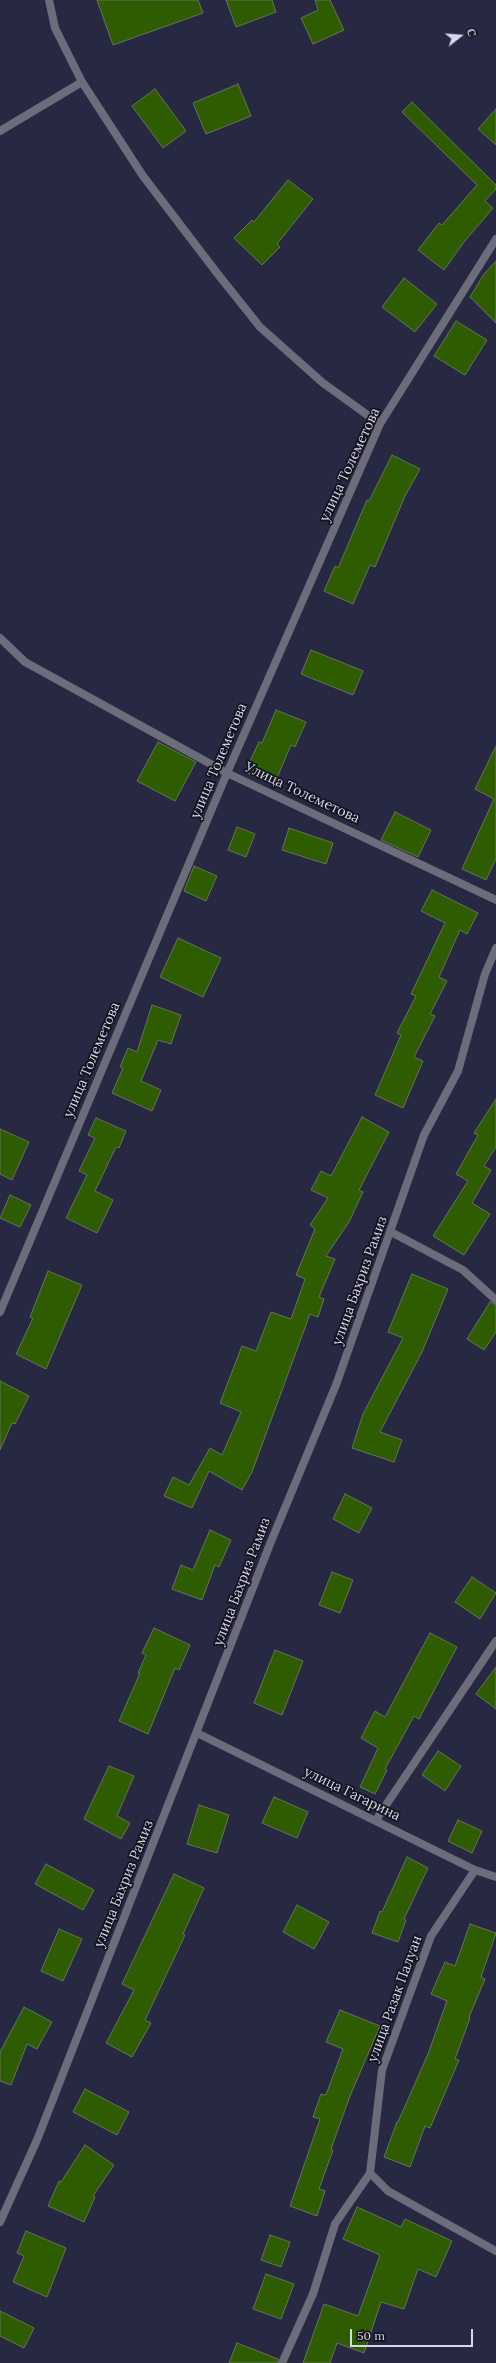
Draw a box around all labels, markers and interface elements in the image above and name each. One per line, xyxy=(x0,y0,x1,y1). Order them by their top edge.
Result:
north arrow xyxy=(440,16,480,56)
text: С xyxy=(464,27,479,38)
street label: улица Толеметова xyxy=(316,405,384,525)
street label: улица Толеметова xyxy=(187,701,251,821)
street label: Улица Толеметова xyxy=(242,759,362,827)
street label: улица Толеметова xyxy=(60,1000,124,1120)
street label: улица Бахриз Рамиз xyxy=(329,1214,391,1348)
street label: улица Бахриз Рамиз xyxy=(210,1516,274,1648)
street label: улица Гагарина xyxy=(301,1763,403,1825)
street label: улица Бахриз Рамиз xyxy=(91,1818,157,1950)
street label: улица Разак Палуан xyxy=(364,1933,426,2065)
scale bar xyxy=(352,2321,475,2347)
text: 50 m xyxy=(357,2328,385,2343)

